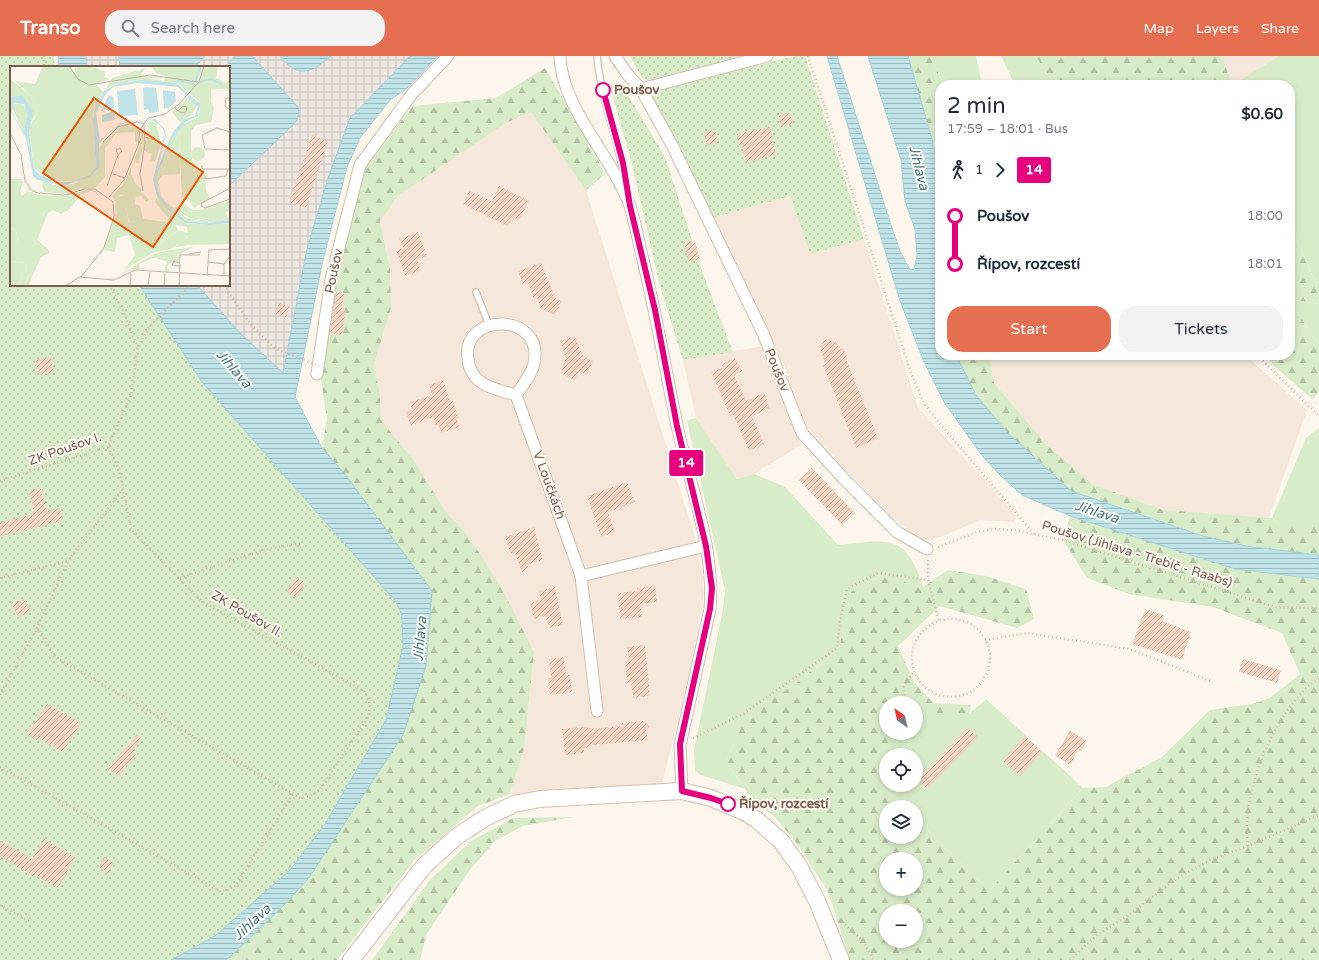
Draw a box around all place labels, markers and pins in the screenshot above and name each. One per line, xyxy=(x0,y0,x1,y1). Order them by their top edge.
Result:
marker: Poušov xyxy=(595,82,611,98)
place label: Poušov xyxy=(614,82,659,98)
place label: Řípov, rozcestí xyxy=(739,795,829,812)
marker: Řípov, rozcestí xyxy=(720,796,736,812)

